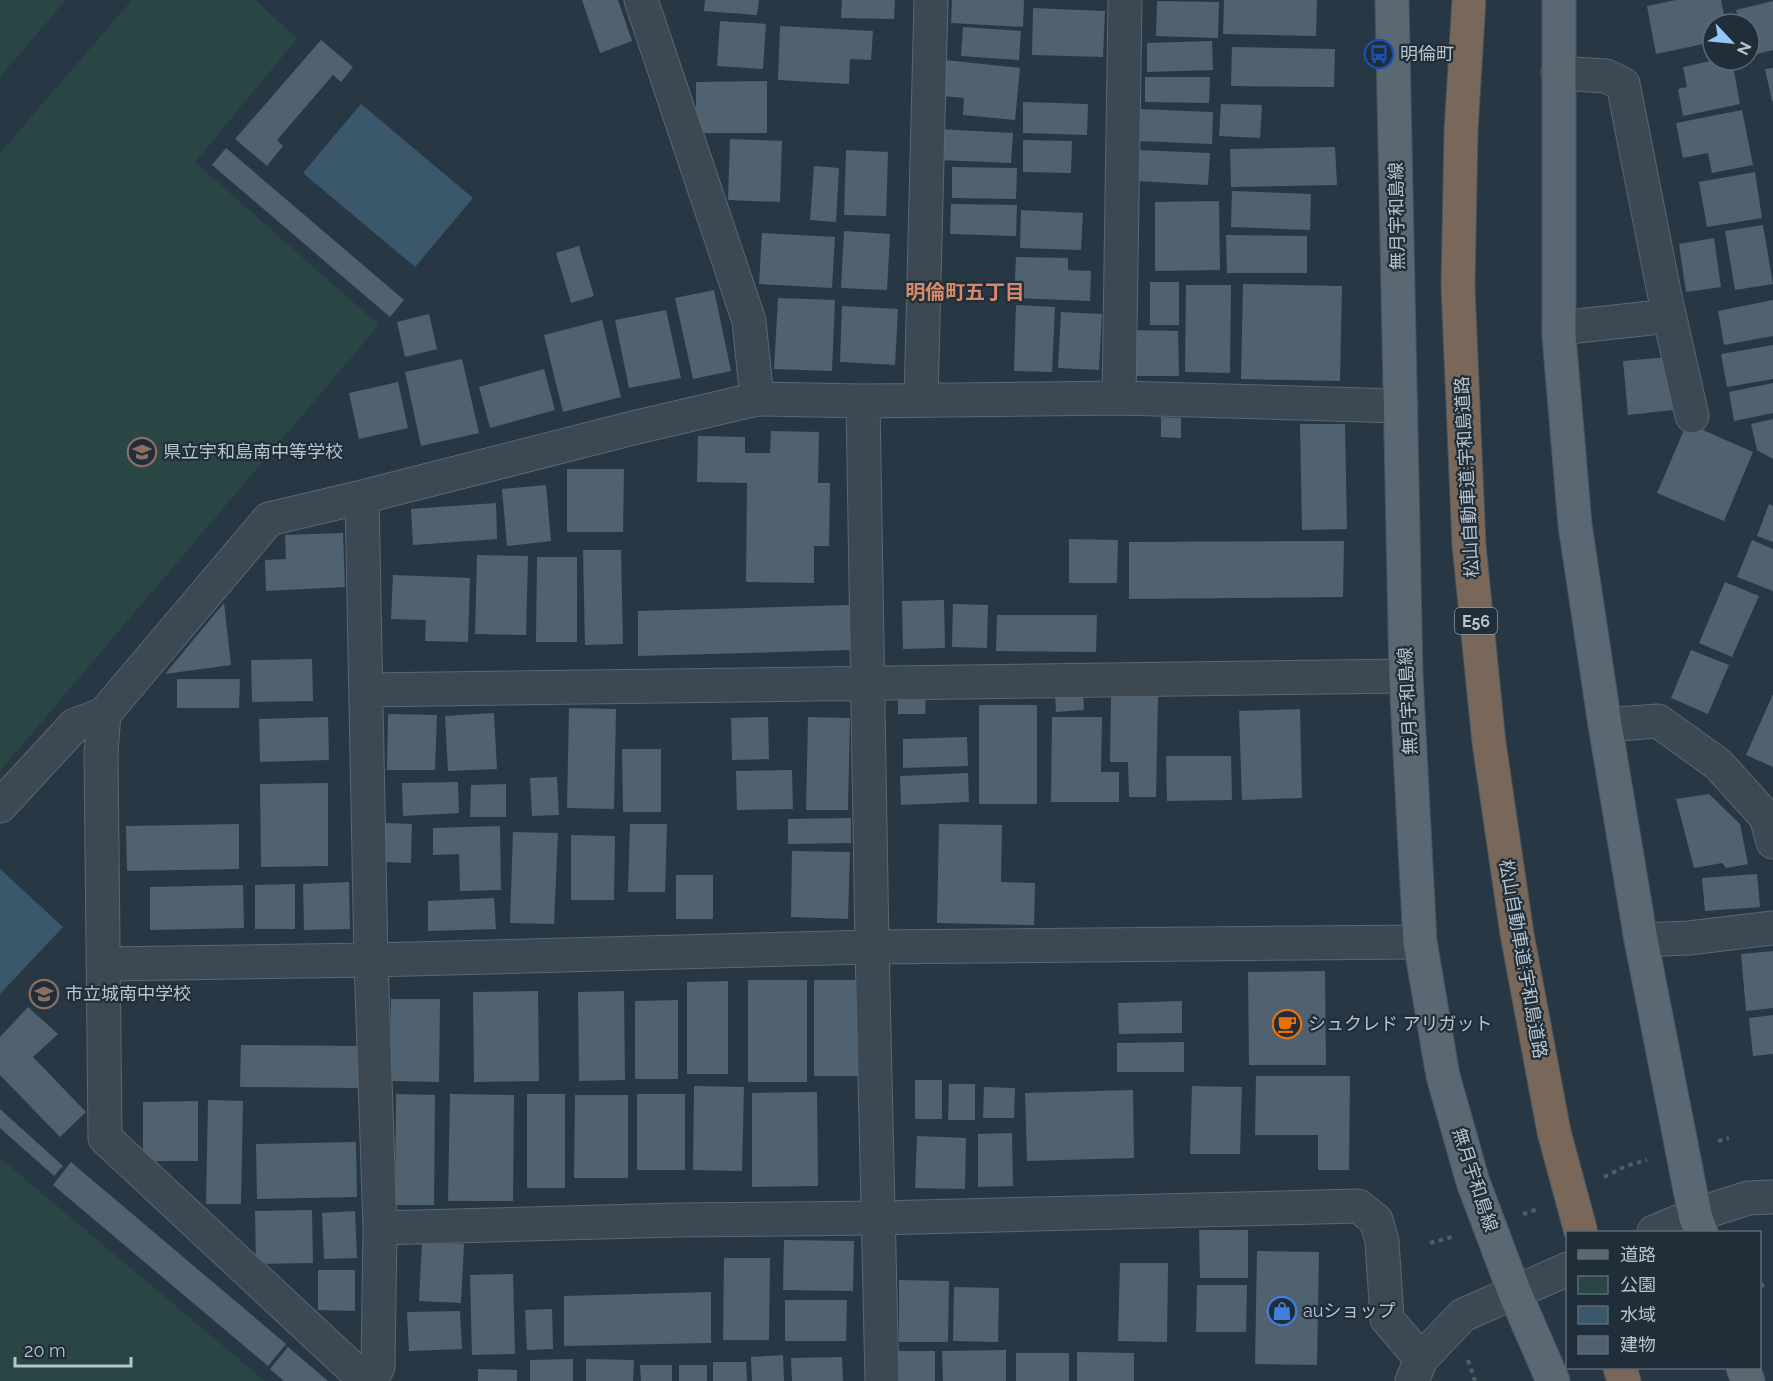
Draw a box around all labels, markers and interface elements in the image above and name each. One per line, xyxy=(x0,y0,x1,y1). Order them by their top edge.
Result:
north arrow xyxy=(1701,12,1761,72)
bus stop icon: 明倫町 xyxy=(1363,38,1395,70)
text: N xyxy=(1733,39,1755,58)
place label: 明倫町 xyxy=(1400,43,1454,64)
street label: 無月宇和島線 xyxy=(1385,162,1408,270)
district label: 明倫町五丁目 xyxy=(905,280,1025,304)
street label: 松山自動車道;宇和島道路 xyxy=(1451,376,1482,578)
school or university icon: 県立宇和島南中等学校 xyxy=(126,436,158,468)
place label: 県立宇和島南中等学校 xyxy=(163,441,343,462)
road number: E56 xyxy=(1455,608,1497,634)
street label: 無月宇和島線 xyxy=(1394,647,1421,756)
street label: 松山自動車道;宇和島道路 xyxy=(1496,858,1551,1060)
school or university icon: 市立城南中学校 xyxy=(28,978,60,1010)
place label: 市立城南中学校 xyxy=(65,983,191,1004)
cafe icon: シュクレド アリガット xyxy=(1271,1008,1303,1040)
place label: シュクレド アリガット xyxy=(1308,1013,1493,1034)
street label: 無月宇和島線 xyxy=(1449,1125,1502,1234)
legend xyxy=(1566,1231,1761,1369)
text: 道路 xyxy=(1620,1244,1656,1265)
text: 公園 xyxy=(1620,1274,1656,1295)
shop icon: auショップ xyxy=(1266,1295,1298,1327)
place label: auショップ xyxy=(1303,1300,1396,1321)
text: 水域 xyxy=(1620,1304,1656,1325)
scale bar xyxy=(15,1330,130,1368)
text: 建物 xyxy=(1620,1334,1656,1355)
text: 20 m xyxy=(24,1340,66,1361)

